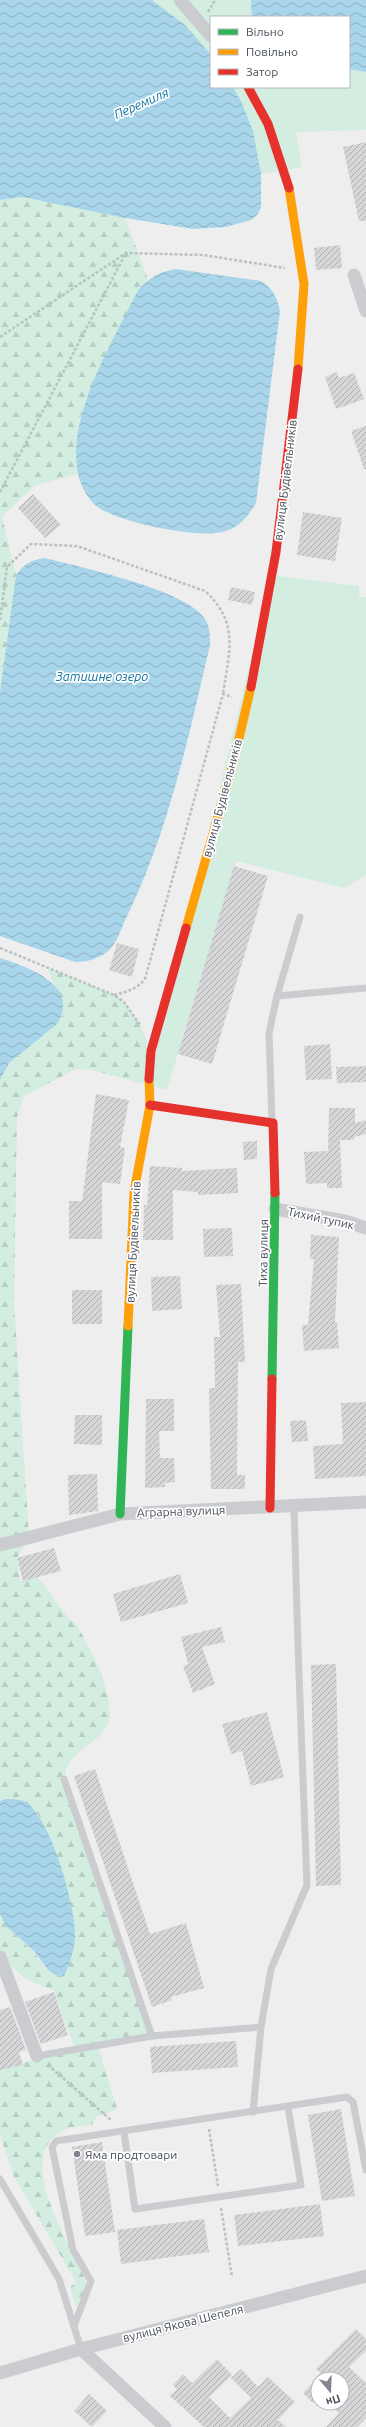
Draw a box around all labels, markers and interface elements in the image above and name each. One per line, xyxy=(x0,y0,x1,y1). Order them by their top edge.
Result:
legend xyxy=(210,16,350,88)
text: Вільно xyxy=(246,25,284,38)
text: Повільно xyxy=(246,45,298,58)
text: Затор xyxy=(246,65,278,78)
water label: Перемиля xyxy=(112,85,171,121)
street label: вулиця Будівельників xyxy=(271,419,299,541)
water label: Затишне озеро xyxy=(55,669,148,683)
street label: вулиця Будівельників xyxy=(200,738,244,858)
street label: вулиця Будівельників xyxy=(123,1181,143,1303)
street label: Тихий тупик xyxy=(287,1205,355,1231)
street label: Тиха вулиця xyxy=(256,1219,270,1287)
street label: Аграрна вулиця xyxy=(137,1503,225,1519)
place label: Яма продтовари xyxy=(85,2148,177,2161)
marker: Яма продтовари xyxy=(72,2149,82,2159)
street label: вулиця Якова Шепеля xyxy=(121,2302,245,2344)
north arrow xyxy=(310,2371,350,2411)
text: Пн xyxy=(324,2392,342,2408)

